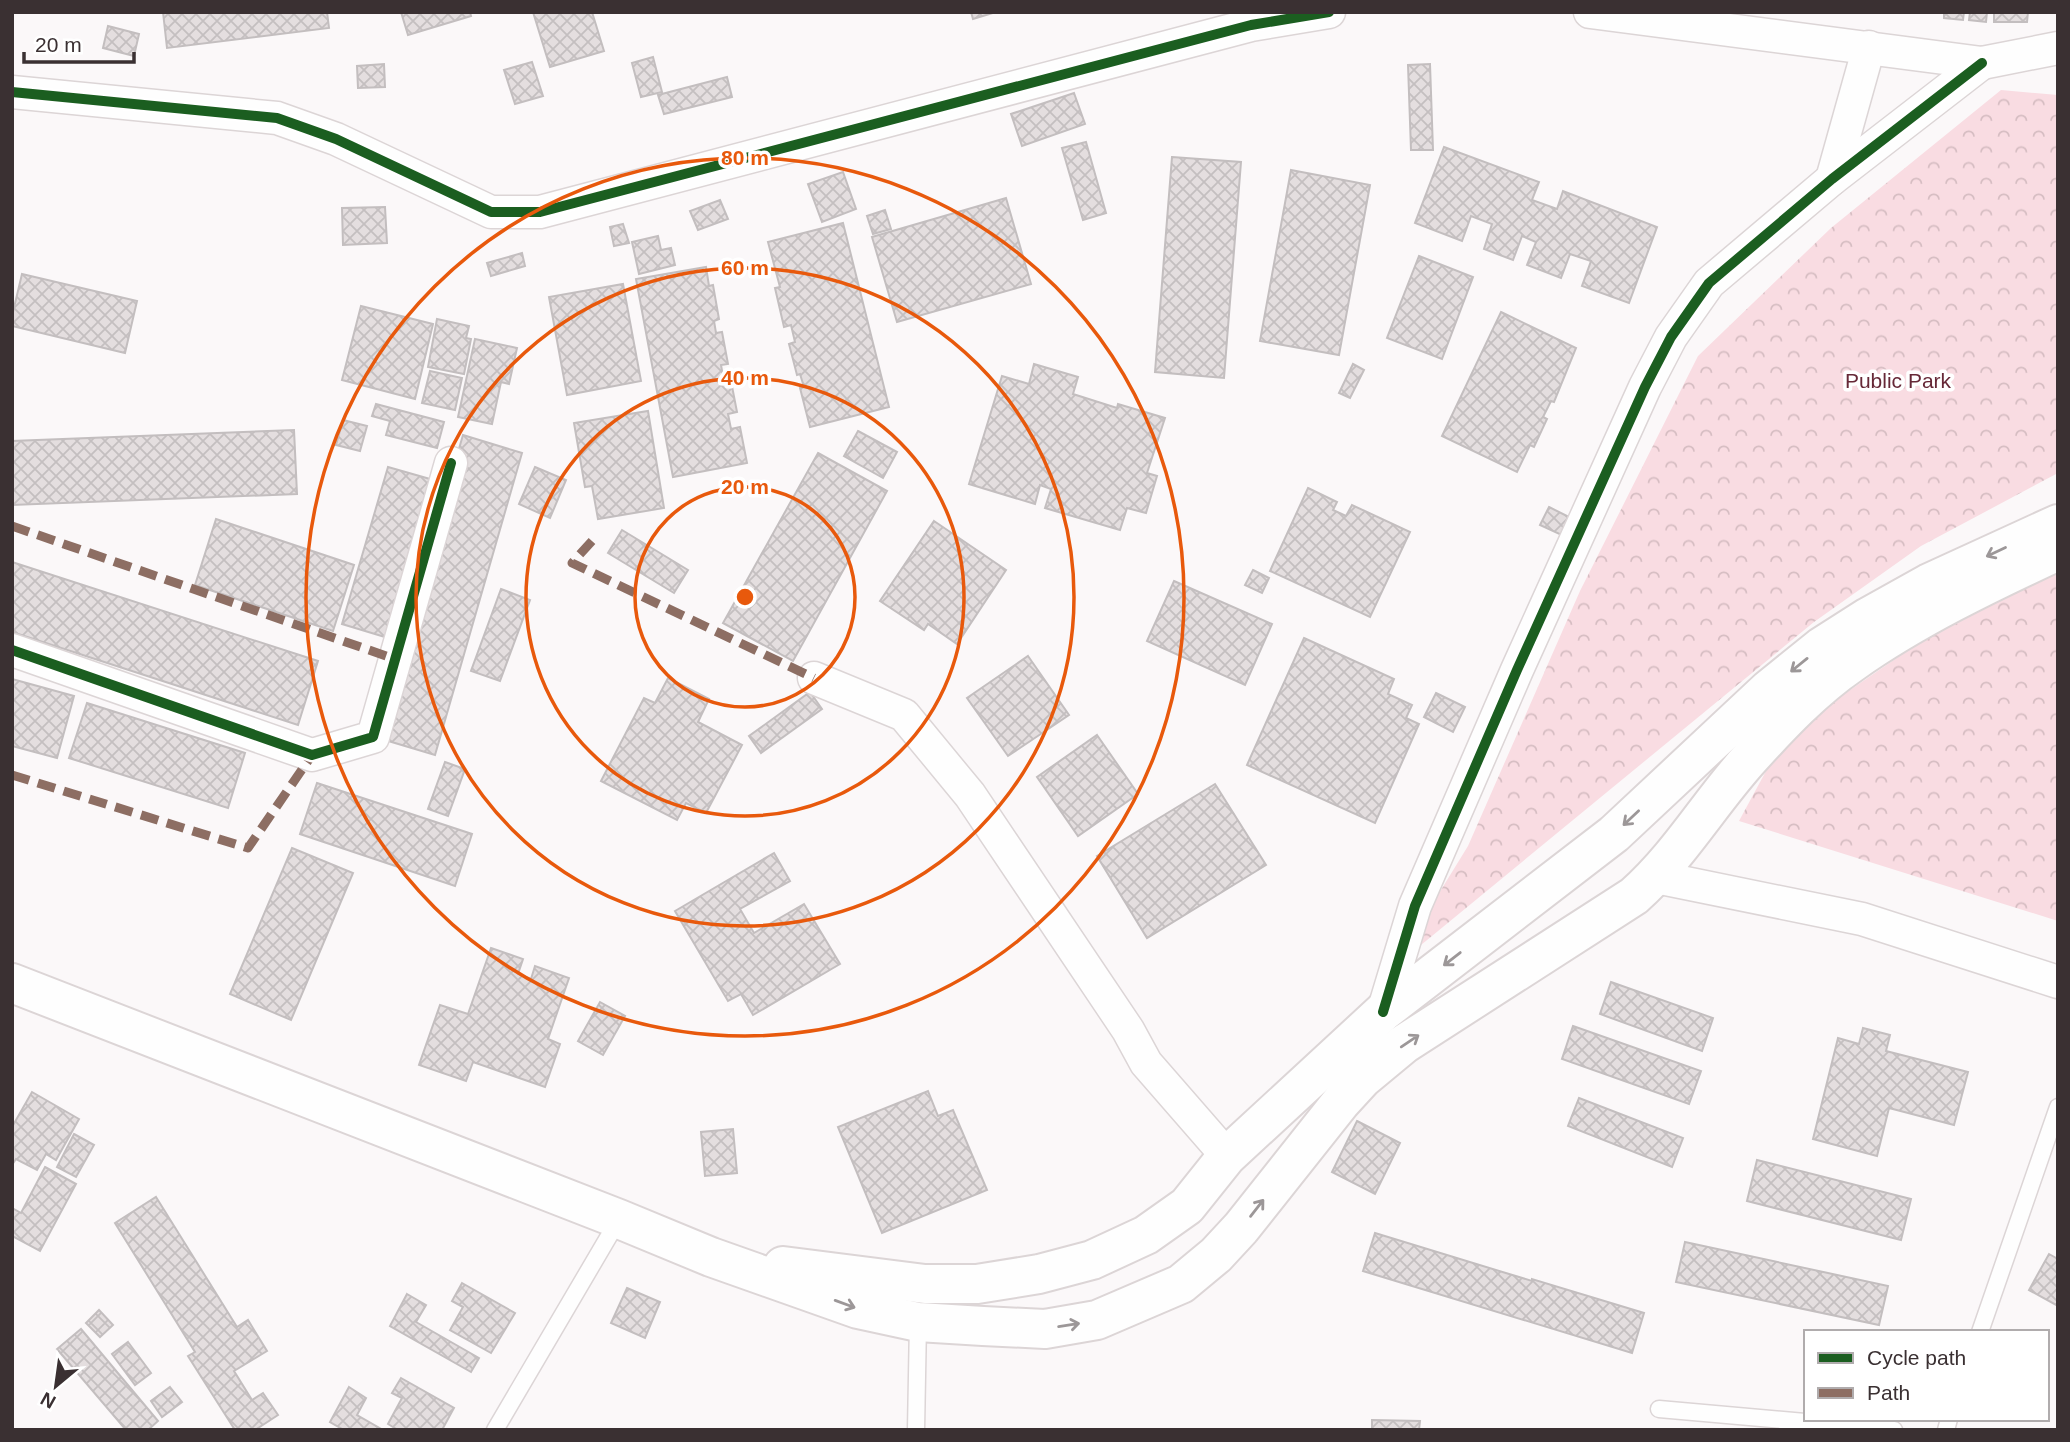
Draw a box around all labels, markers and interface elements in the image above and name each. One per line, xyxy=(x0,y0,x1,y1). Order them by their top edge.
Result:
scale bar xyxy=(24,21,135,65)
text: 20 m xyxy=(35,33,82,56)
text: 80 m xyxy=(721,146,769,169)
text: 60 m xyxy=(721,256,769,279)
text: 40 m xyxy=(721,366,769,389)
park label: Public Park xyxy=(1845,369,1952,392)
text: 20 m xyxy=(721,475,769,498)
one-way arrow xyxy=(1986,546,2007,559)
centre of rings xyxy=(733,585,757,609)
one-way arrow xyxy=(1790,657,1808,673)
one-way arrow xyxy=(1623,809,1640,826)
one-way arrow xyxy=(1443,951,1462,966)
one-way arrow xyxy=(1399,1034,1419,1048)
one-way arrow xyxy=(1249,1199,1264,1218)
one-way arrow xyxy=(833,1299,855,1312)
one-way arrow xyxy=(1058,1318,1080,1331)
legend xyxy=(1804,1330,2049,1421)
text: Cycle path xyxy=(1867,1346,1966,1369)
north arrow xyxy=(21,1351,91,1421)
text: Path xyxy=(1867,1381,1910,1404)
text: N xyxy=(37,1388,59,1413)

